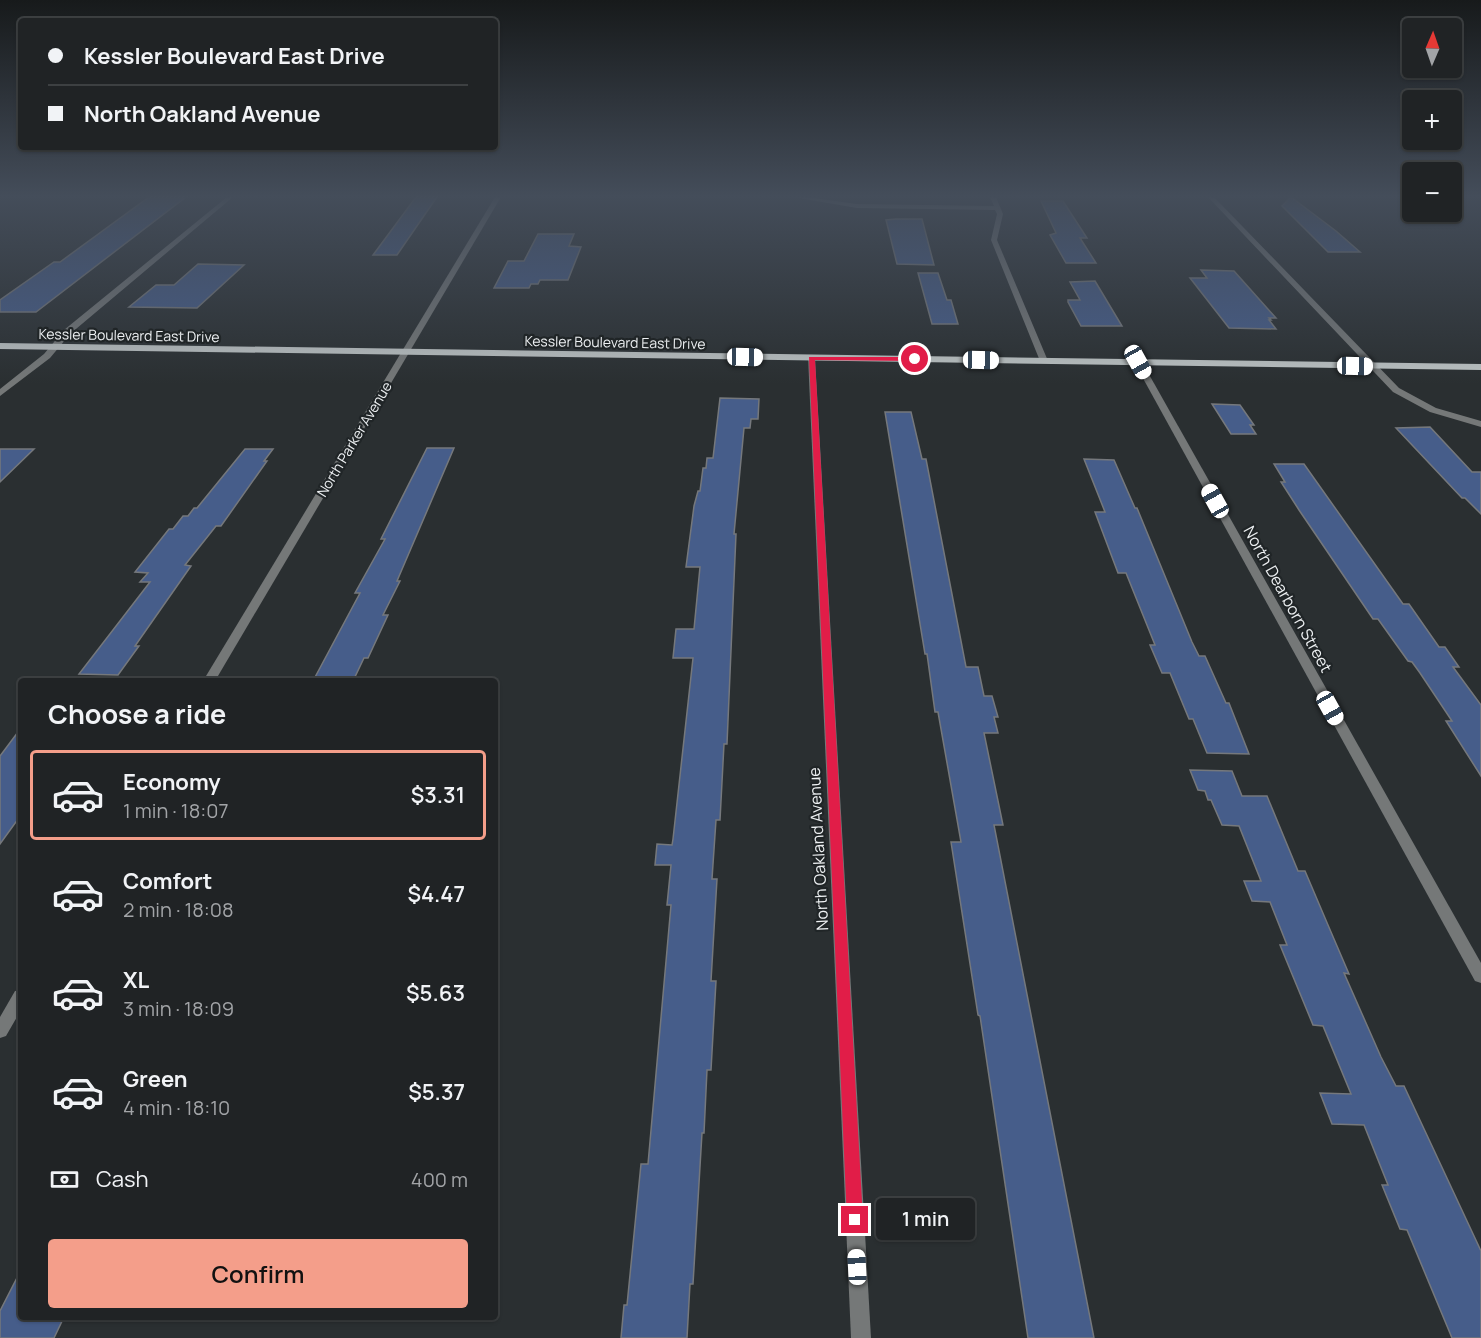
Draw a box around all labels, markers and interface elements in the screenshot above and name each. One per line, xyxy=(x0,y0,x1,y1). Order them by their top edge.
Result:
north arrow xyxy=(1402,18,1462,78)
map controls xyxy=(1402,18,1462,222)
text: Kessler Boulevard East Drive xyxy=(84,41,385,71)
button: + xyxy=(1402,90,1462,150)
text: North Oakland Avenue xyxy=(84,99,321,129)
button: − xyxy=(1402,162,1462,222)
street label: Kessler Boulevard East Drive xyxy=(38,324,220,346)
street label: Kessler Boulevard East Drive xyxy=(524,331,706,353)
car xyxy=(1121,342,1155,382)
route start xyxy=(901,345,928,372)
car xyxy=(727,348,763,366)
car xyxy=(963,351,999,369)
car xyxy=(1337,357,1373,375)
street label: North Parker Avenue xyxy=(312,378,396,500)
car xyxy=(1198,481,1232,521)
street label: North Dearborn Street xyxy=(1239,522,1337,676)
car xyxy=(1313,688,1347,728)
text: Choose a ride xyxy=(48,695,226,732)
text: Economy xyxy=(123,767,221,797)
street label: North Oakland Avenue xyxy=(803,767,833,931)
icon: car xyxy=(51,768,105,822)
text: $3.31 xyxy=(411,780,465,810)
text: 1 min · 18:07 xyxy=(123,797,228,824)
text: Comfort xyxy=(123,866,212,896)
icon: car xyxy=(51,867,105,921)
text: $4.47 xyxy=(408,879,465,909)
text: 2 min · 18:08 xyxy=(123,896,234,923)
text: XL xyxy=(123,965,149,995)
icon: car xyxy=(51,966,105,1020)
text: $5.63 xyxy=(406,978,465,1008)
text: 3 min · 18:09 xyxy=(123,995,234,1022)
text: Green xyxy=(123,1064,188,1094)
icon: car xyxy=(51,1065,105,1119)
text: $5.37 xyxy=(408,1077,465,1107)
text: 4 min · 18:10 xyxy=(123,1094,230,1121)
icon: cash xyxy=(48,1163,81,1196)
text: Cash xyxy=(96,1164,149,1194)
text: 400 m xyxy=(411,1166,468,1193)
callout: 1 min xyxy=(876,1199,975,1241)
text: 1 min xyxy=(902,1205,949,1232)
route end xyxy=(841,1206,868,1233)
button: Confirm xyxy=(48,1239,468,1308)
car xyxy=(847,1249,867,1285)

